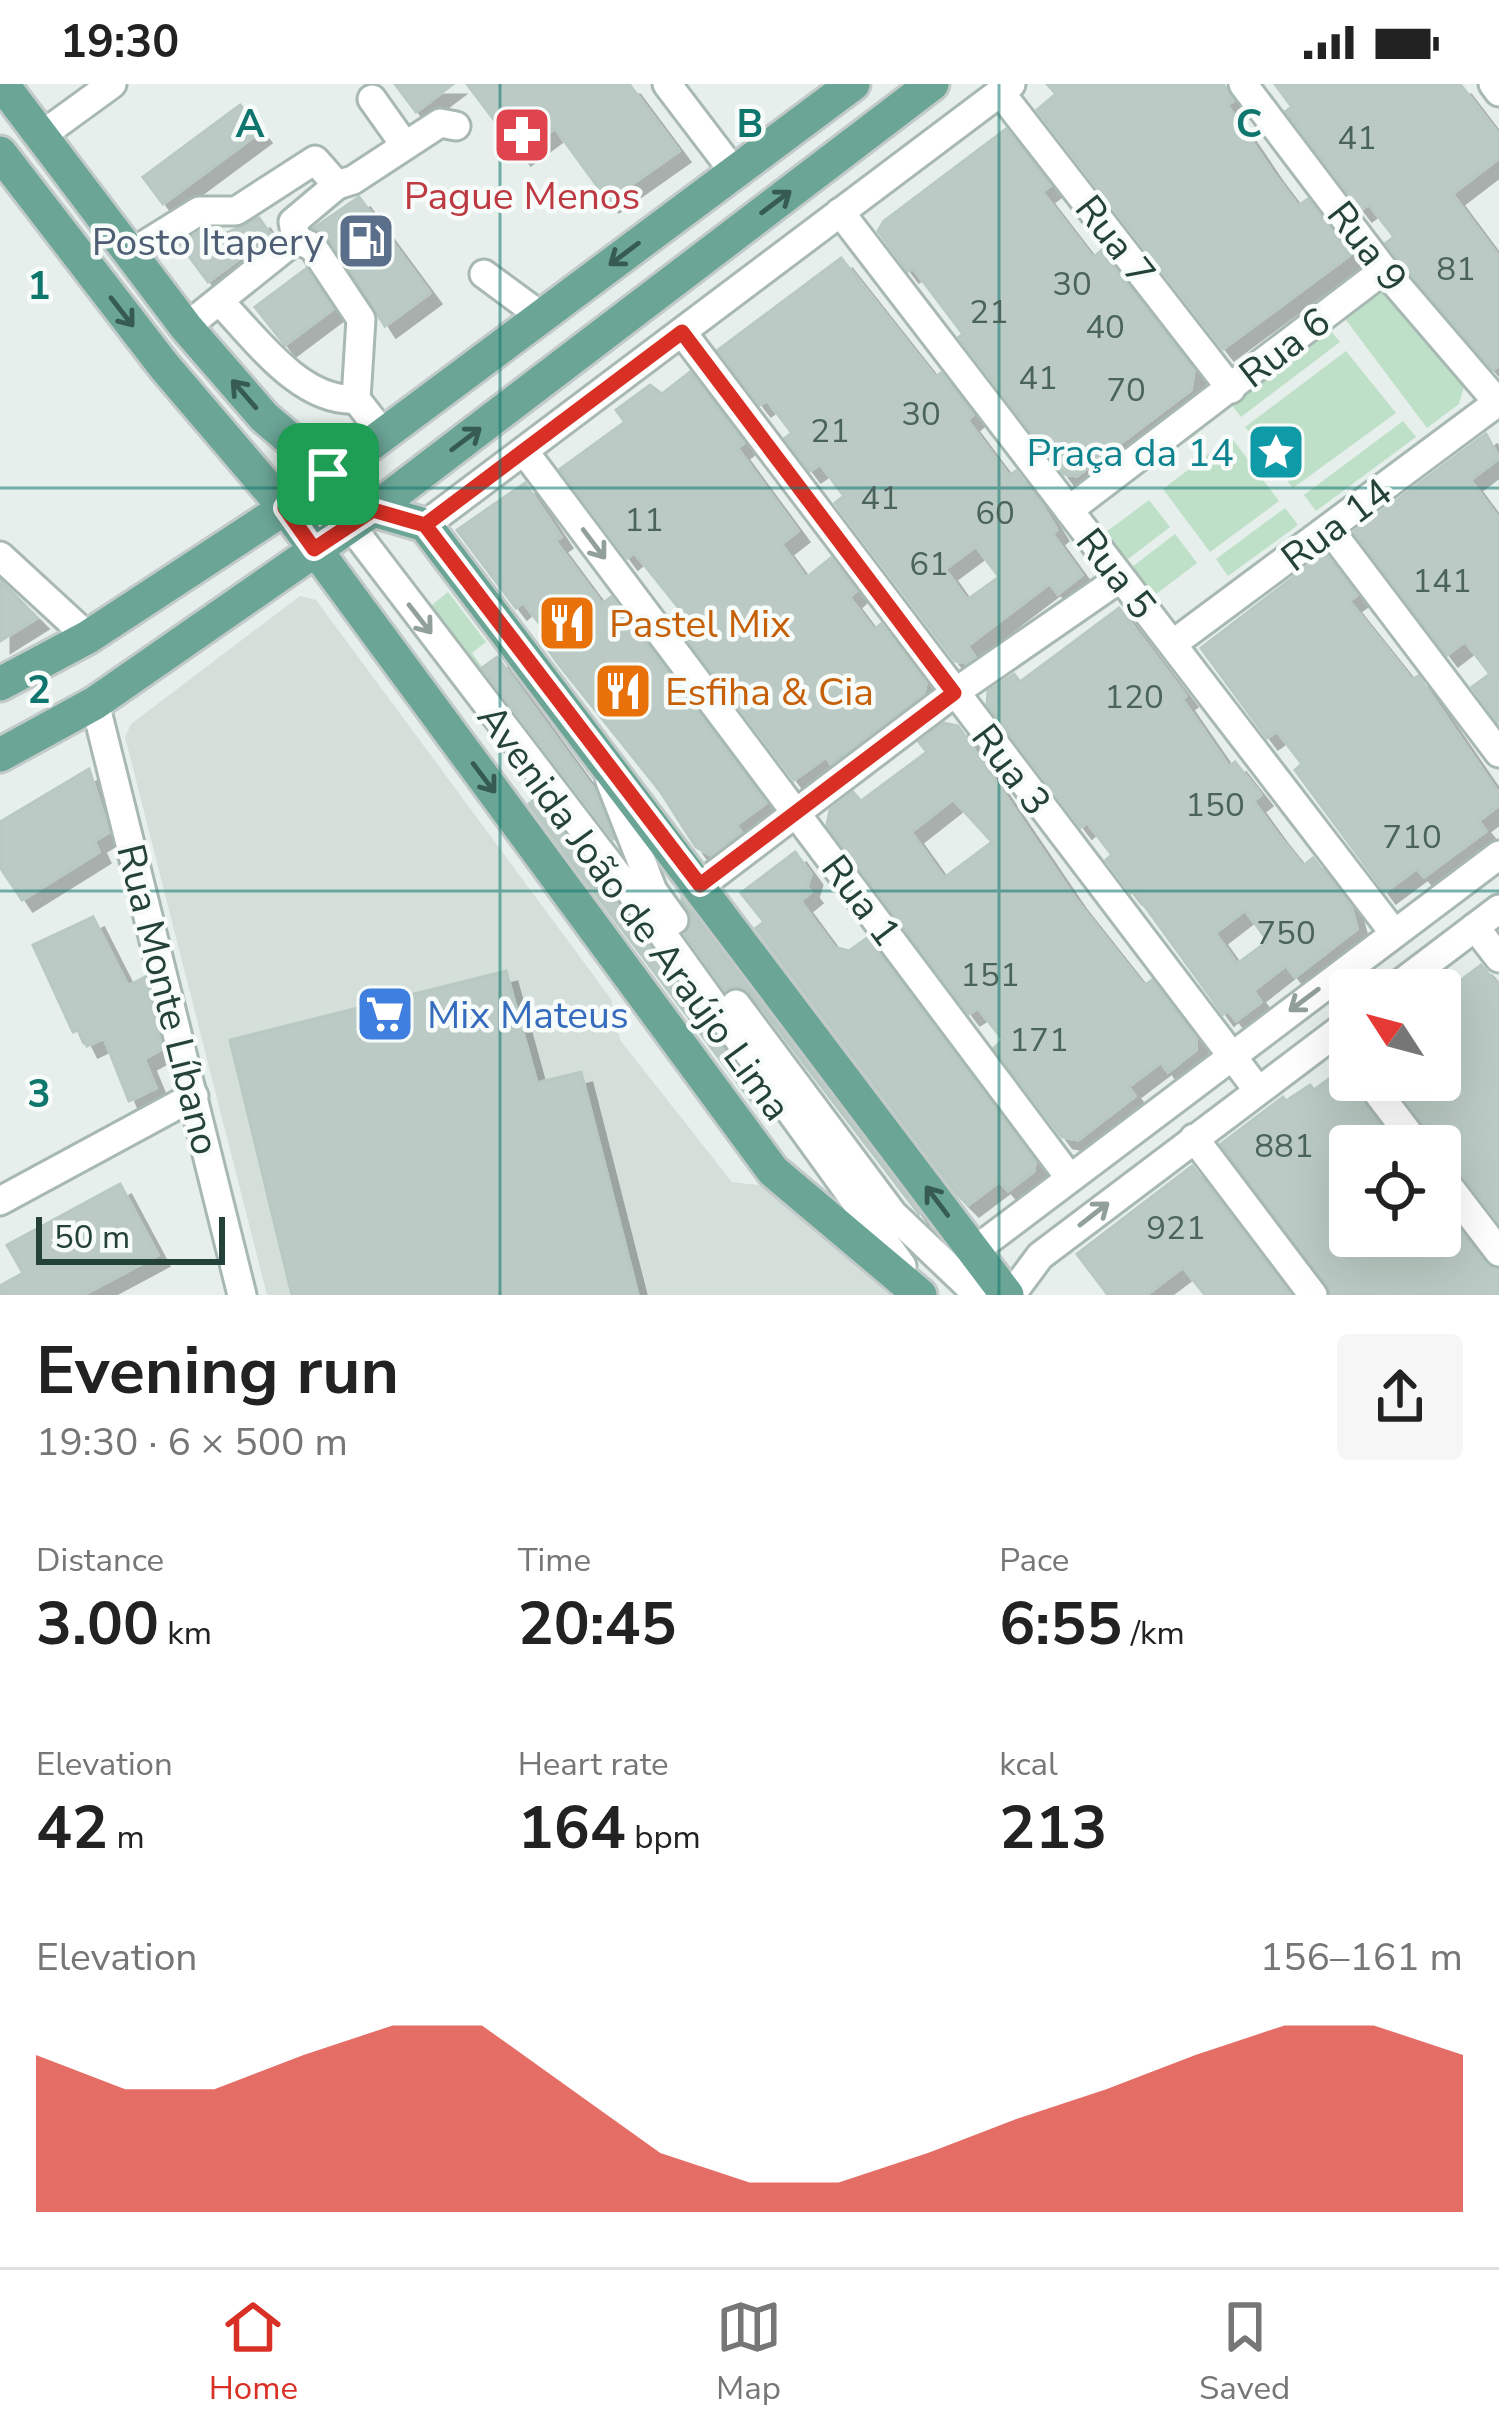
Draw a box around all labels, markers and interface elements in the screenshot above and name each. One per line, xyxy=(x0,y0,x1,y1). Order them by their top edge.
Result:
text: 19:30 xyxy=(60,12,179,73)
text: A xyxy=(235,98,265,151)
text: B xyxy=(737,98,763,151)
text: C xyxy=(1236,98,1262,151)
pharmacy icon: Pague Menos xyxy=(491,104,553,166)
house number: 41 xyxy=(1337,116,1377,161)
place label: Pague Menos xyxy=(404,170,640,223)
street label: Rua 7 xyxy=(1063,184,1167,297)
one-way arrow xyxy=(759,190,792,216)
street label: Rua 9 xyxy=(1315,190,1419,303)
fuel station icon: Posto Itapery xyxy=(335,210,397,272)
place label: Posto Itapery xyxy=(92,216,324,269)
one-way arrow xyxy=(608,241,641,267)
house number: 81 xyxy=(1436,247,1476,292)
text: 1 xyxy=(27,260,51,313)
house number: 30 xyxy=(1052,262,1092,307)
house number: 21 xyxy=(969,290,1009,335)
one-way arrow xyxy=(109,296,135,328)
street label: Rua 6 xyxy=(1228,296,1341,400)
house number: 40 xyxy=(1085,305,1125,350)
house number: 41 xyxy=(1018,356,1058,401)
house number: 70 xyxy=(1106,368,1146,413)
one-way arrow xyxy=(231,379,258,410)
house number: 30 xyxy=(901,392,941,437)
house number: 21 xyxy=(810,409,850,454)
place icon: Praça da 14 xyxy=(1245,421,1307,483)
pin xyxy=(277,423,379,525)
one-way arrow xyxy=(449,427,482,452)
place label: Praça da 14 xyxy=(1026,427,1234,480)
icon: arrive xyxy=(295,441,361,507)
street label: Rua 14 xyxy=(1271,466,1403,584)
house number: 41 xyxy=(860,476,900,521)
house number: 60 xyxy=(975,491,1015,536)
house number: 11 xyxy=(624,498,664,543)
street label: Rua 5 xyxy=(1064,517,1168,630)
one-way arrow xyxy=(580,528,607,560)
house number: 61 xyxy=(909,542,949,587)
house number: 141 xyxy=(1412,559,1472,604)
restaurant icon: Pastel Mix xyxy=(536,592,598,654)
place label: Pastel Mix xyxy=(609,598,791,651)
one-way arrow xyxy=(407,602,432,635)
restaurant icon: Esfiha & Cia xyxy=(592,660,654,722)
text: 2 xyxy=(27,664,51,717)
place label: Esfiha & Cia xyxy=(665,666,874,719)
house number: 120 xyxy=(1104,675,1164,720)
street label: Avenida João de Araújo Lima xyxy=(465,694,803,1132)
street label: Rua 3 xyxy=(959,713,1063,827)
one-way arrow xyxy=(471,761,497,793)
house number: 150 xyxy=(1185,783,1245,828)
house number: 710 xyxy=(1382,815,1442,860)
street label: Rua Monte Líbano xyxy=(103,839,232,1160)
street label: Rua 1 xyxy=(809,844,913,958)
house number: 750 xyxy=(1256,911,1316,956)
house number: 151 xyxy=(960,953,1020,998)
north arrow xyxy=(1329,969,1461,1101)
map controls xyxy=(1329,969,1461,1257)
supermarket icon: Mix Mateus xyxy=(354,983,416,1045)
one-way arrow xyxy=(1288,987,1321,1013)
place label: Mix Mateus xyxy=(427,989,629,1042)
house number: 171 xyxy=(1009,1018,1069,1063)
text: 3 xyxy=(27,1068,51,1121)
house number: 881 xyxy=(1254,1124,1314,1169)
button: locate xyxy=(1329,1125,1461,1257)
one-way arrow xyxy=(925,1185,950,1218)
one-way arrow xyxy=(1077,1202,1110,1228)
house number: 921 xyxy=(1146,1206,1206,1251)
scale bar xyxy=(36,1211,225,1264)
text: 50 m xyxy=(54,1215,130,1260)
text: Evening run xyxy=(36,1326,399,1416)
button: share xyxy=(1337,1334,1463,1460)
text: 19:30 · 6 × 500 m xyxy=(36,1416,348,1469)
text: Distance xyxy=(36,1538,164,1583)
text: Time xyxy=(518,1538,591,1583)
text: Pace xyxy=(999,1538,1069,1583)
text: 3.00 xyxy=(36,1583,159,1665)
text: 20:45 xyxy=(518,1583,677,1665)
text: 6:55 xyxy=(999,1583,1122,1665)
text: km xyxy=(159,1611,212,1656)
text: /km xyxy=(1122,1611,1185,1656)
text: Elevation xyxy=(36,1742,173,1787)
text: Heart rate xyxy=(518,1742,669,1787)
text: kcal xyxy=(999,1742,1058,1787)
text: 42 xyxy=(36,1787,108,1869)
text: 164 xyxy=(518,1787,626,1869)
text: 213 xyxy=(999,1787,1107,1869)
text: m xyxy=(108,1815,145,1860)
text: bpm xyxy=(626,1815,701,1860)
text: Elevation xyxy=(36,1931,197,1984)
text: 156–161 m xyxy=(1260,1931,1463,1984)
tab: Home xyxy=(209,2294,298,2411)
tab: Map xyxy=(716,2294,782,2411)
tab: Saved xyxy=(1199,2294,1290,2411)

